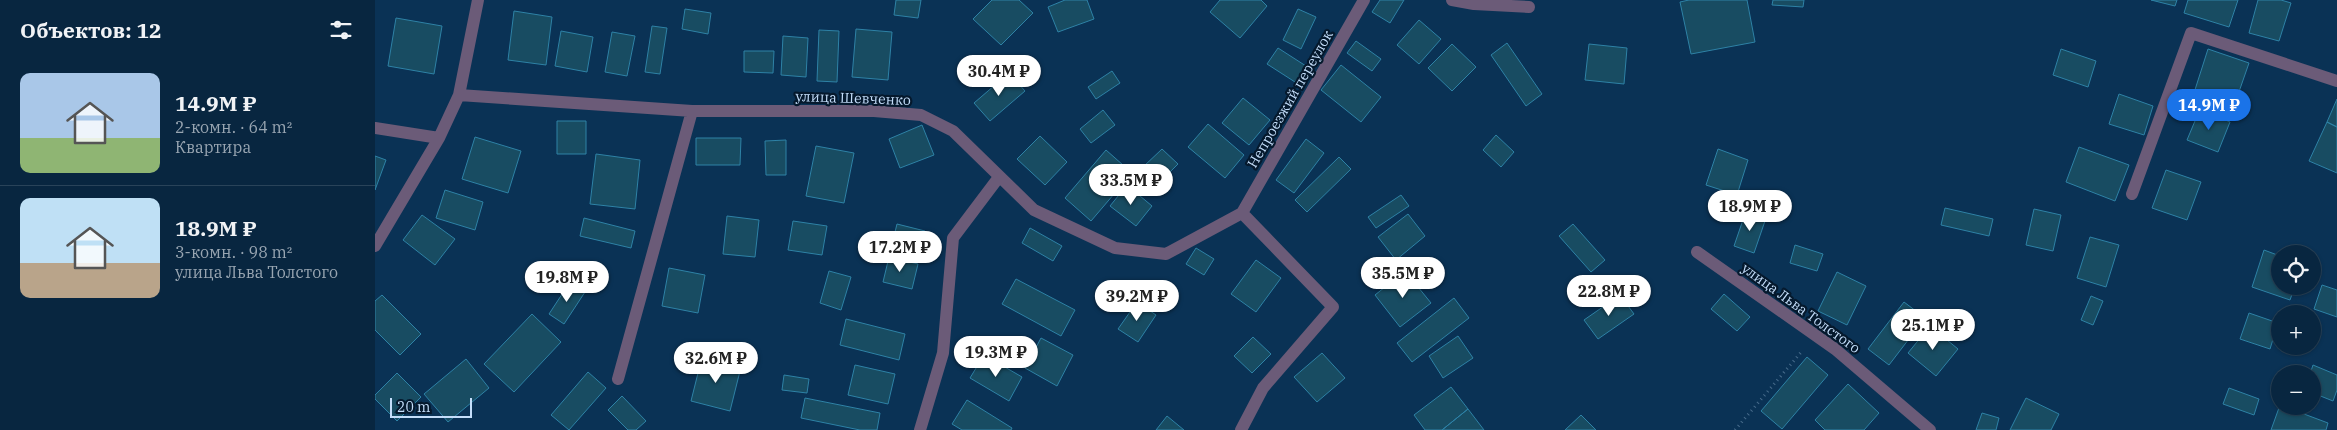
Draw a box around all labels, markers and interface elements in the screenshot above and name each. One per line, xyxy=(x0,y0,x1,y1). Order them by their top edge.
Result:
text: Объектов: 12 xyxy=(20,16,162,44)
icon: filters xyxy=(327,16,355,44)
street label: Непроезжий переулок xyxy=(1243,27,1337,171)
pin: 30.4M ₽ xyxy=(953,54,1045,97)
text: 30.4M ₽ xyxy=(968,61,1030,81)
street label: улица Шевченко xyxy=(795,87,911,109)
pin: 14.9M ₽ xyxy=(2163,88,2255,131)
text: 14.9M ₽ xyxy=(175,89,257,117)
icon: home xyxy=(60,93,120,153)
text: 14.9M ₽ xyxy=(2178,95,2240,115)
text: 2-комн. · 64 m² xyxy=(175,117,292,137)
text: Квартира xyxy=(175,137,251,157)
pin: 33.5M ₽ xyxy=(1085,164,1177,206)
text: 33.5M ₽ xyxy=(1100,170,1162,190)
pin: 18.9M ₽ xyxy=(1704,190,1796,232)
text: 18.9M ₽ xyxy=(1719,196,1781,216)
text: 18.9M ₽ xyxy=(175,214,257,242)
icon: home xyxy=(60,218,120,278)
pin: 17.2M ₽ xyxy=(854,230,946,273)
text: 17.2M ₽ xyxy=(869,237,931,257)
text: 3-комн. · 98 m² xyxy=(175,242,292,262)
map controls xyxy=(2271,245,2321,415)
button: locate xyxy=(2271,245,2321,295)
pin: 35.5M ₽ xyxy=(1357,256,1449,299)
street label: улица Льва Толстого xyxy=(1738,259,1864,357)
pin: 19.8M ₽ xyxy=(521,260,613,303)
text: улица Льва Толстого xyxy=(175,262,338,282)
text: 35.5M ₽ xyxy=(1372,263,1434,283)
text: 19.8M ₽ xyxy=(536,267,598,287)
pin: 22.8M ₽ xyxy=(1563,274,1655,317)
pin: 39.2M ₽ xyxy=(1091,280,1183,322)
text: 22.8M ₽ xyxy=(1578,281,1640,301)
text: 39.2M ₽ xyxy=(1106,286,1168,306)
button: + xyxy=(2271,305,2321,355)
pin: 25.1M ₽ xyxy=(1887,308,1979,351)
text: 25.1M ₽ xyxy=(1902,315,1964,335)
pin: 19.3M ₽ xyxy=(950,336,1042,378)
pin: 32.6M ₽ xyxy=(670,342,762,384)
text: 19.3M ₽ xyxy=(965,342,1027,362)
text: 32.6M ₽ xyxy=(685,348,747,368)
button: − xyxy=(2271,365,2321,415)
scale bar xyxy=(390,395,473,418)
text: 20 m xyxy=(397,398,430,416)

